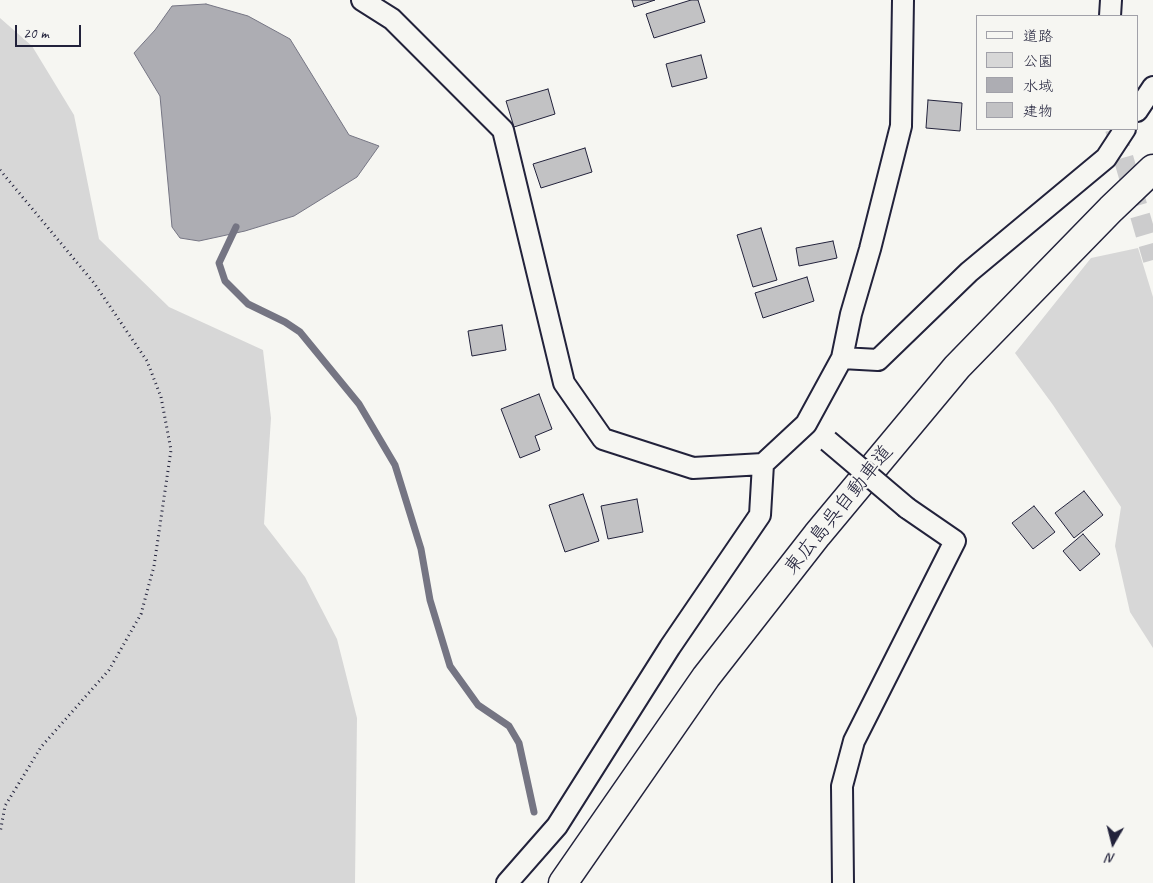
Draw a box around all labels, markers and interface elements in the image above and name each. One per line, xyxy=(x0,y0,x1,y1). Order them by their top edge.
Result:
scale bar xyxy=(18,15,84,47)
legend xyxy=(976,15,1138,130)
text: 20 m xyxy=(23,24,49,43)
text: 道路 xyxy=(1023,27,1053,46)
text: 公園 xyxy=(1023,52,1053,71)
text: 水域 xyxy=(1023,77,1053,96)
text: 建物 xyxy=(1023,102,1053,121)
street label: 東広島呉自動車道 xyxy=(779,440,899,580)
north arrow xyxy=(1088,818,1138,868)
text: N xyxy=(1105,849,1116,867)

